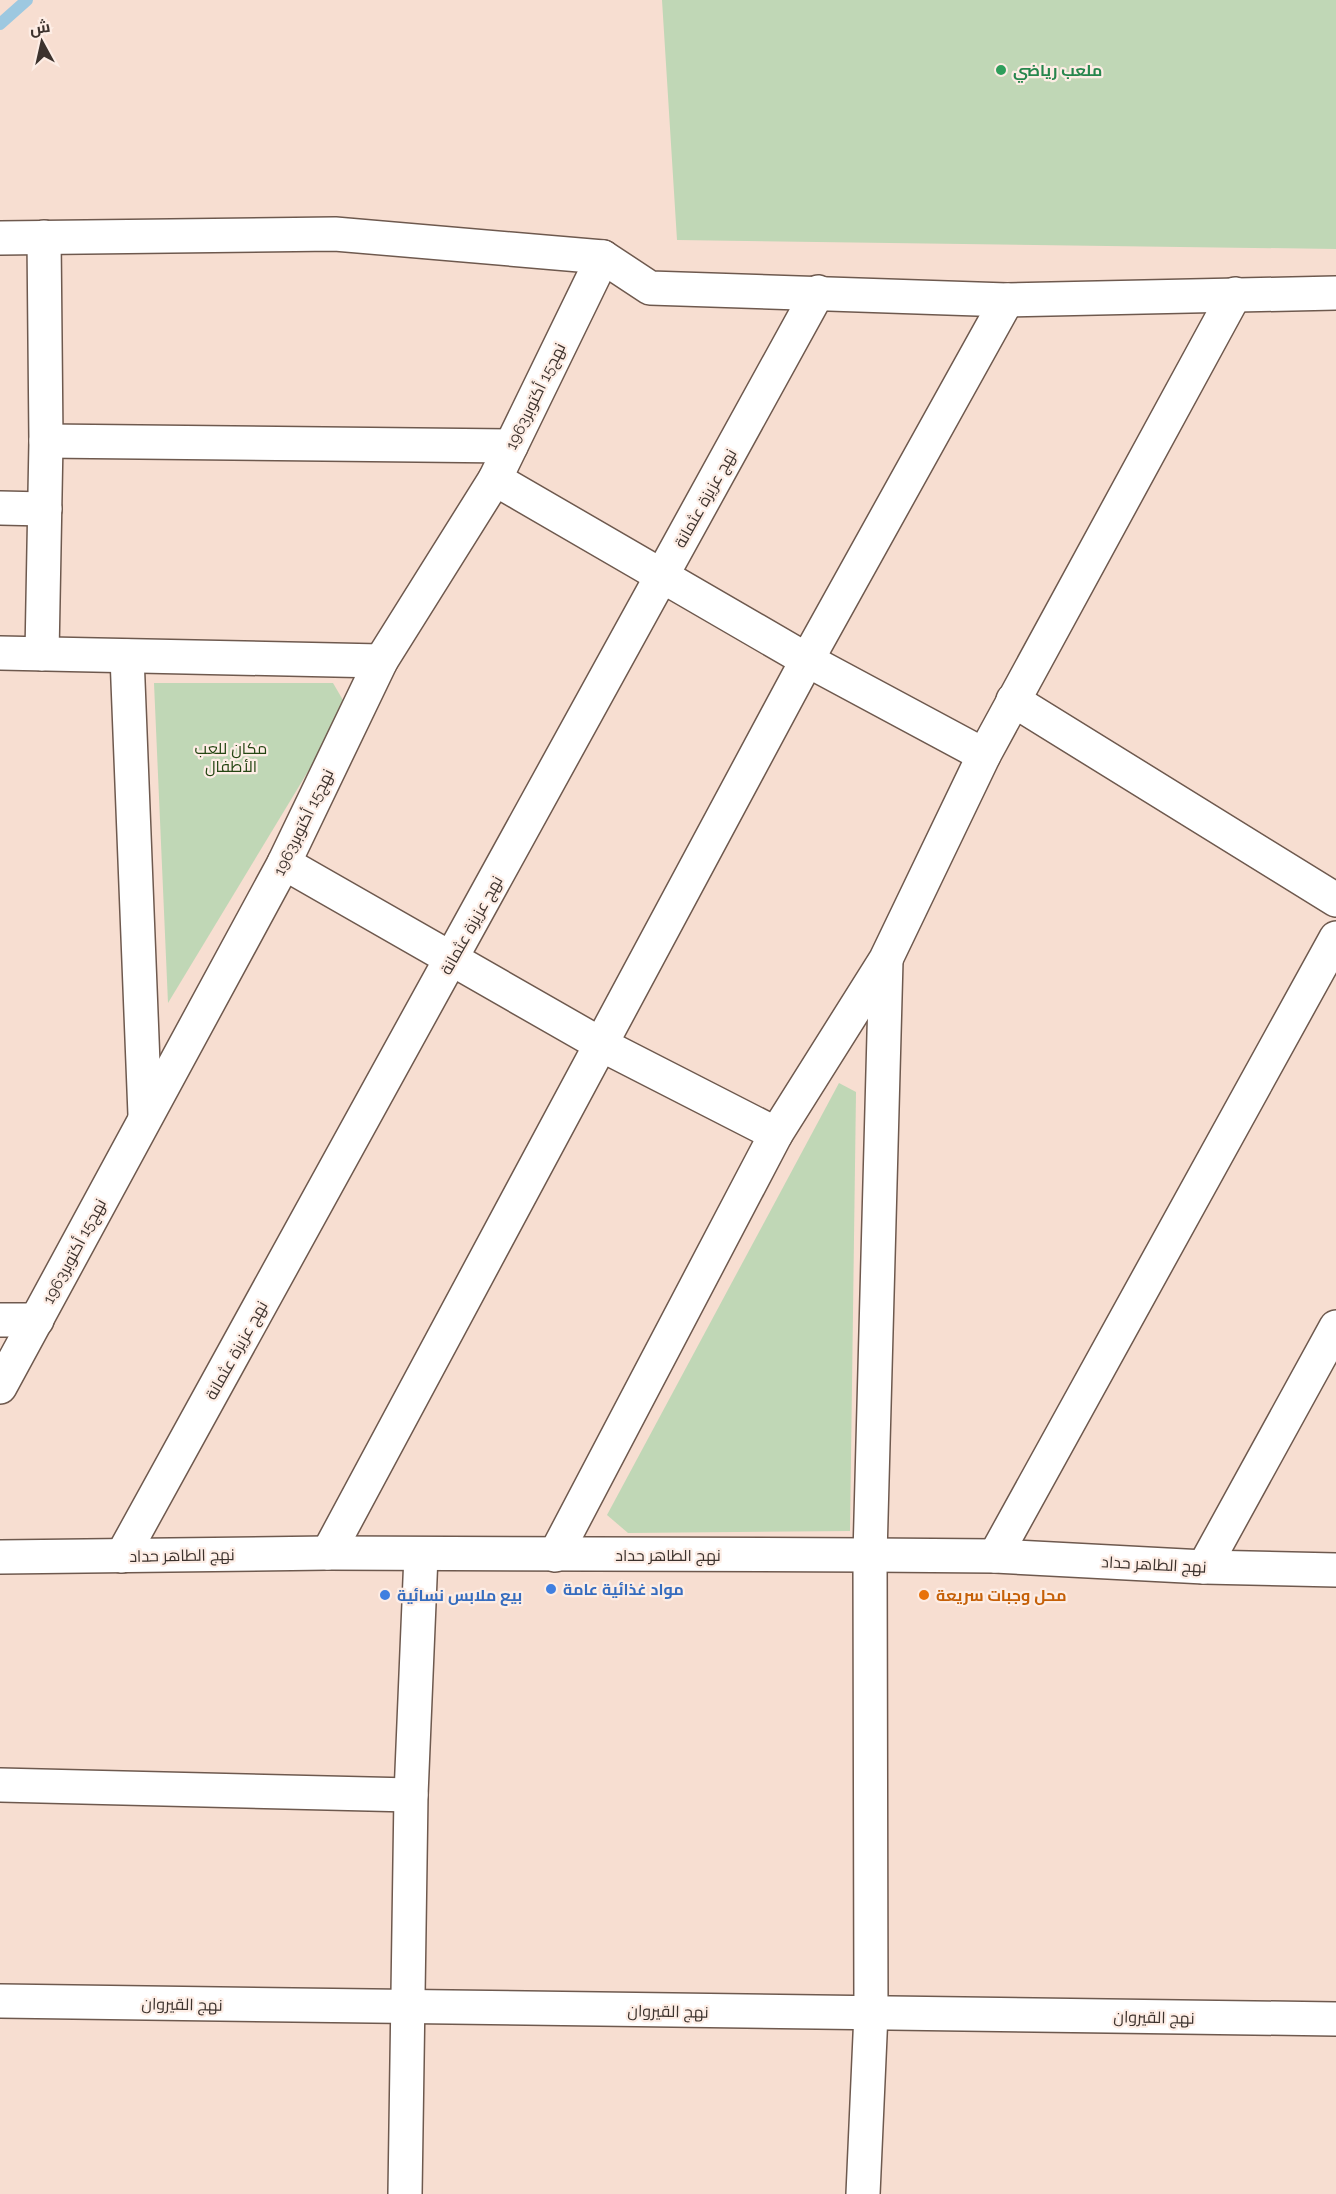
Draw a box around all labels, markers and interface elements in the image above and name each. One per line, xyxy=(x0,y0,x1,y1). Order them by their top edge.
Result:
north arrow xyxy=(12,12,72,72)
text: ش xyxy=(28,17,51,38)
place label: ملعب رياضي xyxy=(1013,61,1102,83)
marker: ملعب رياضي xyxy=(994,63,1008,77)
street label: نهج15 أكتوبر1963 xyxy=(501,340,571,454)
street label: نهج عزيزة عثمانة xyxy=(670,445,742,552)
park label: مكان للعب الأطفال xyxy=(195,739,267,777)
street label: نهج15 أكتوبر1963 xyxy=(269,766,339,880)
street label: نهج عزيزة عثمانة xyxy=(436,872,508,979)
street label: نهج15 أكتوبر1963 xyxy=(39,1195,112,1308)
street label: نهج عزيزة عثمانة xyxy=(201,1297,273,1404)
street label: نهج الطاهر حداد xyxy=(129,1545,235,1568)
street label: نهج الطاهر حداد xyxy=(615,1546,721,1567)
street label: نهج الطاهر حداد xyxy=(1101,1552,1207,1579)
place label: مواد غذائية عامة xyxy=(563,1580,684,1599)
marker: مواد غذائية عامة xyxy=(544,1582,558,1596)
place label: بيع ملابس نسائية xyxy=(397,1586,522,1606)
place label: محل وجبات سريعة xyxy=(936,1586,1067,1605)
marker: بيع ملابس نسائية xyxy=(378,1588,392,1602)
marker: محل وجبات سريعة xyxy=(917,1588,931,1602)
street label: نهج القيروان xyxy=(141,1994,223,2017)
street label: نهج القيروان xyxy=(627,2001,709,2024)
street label: نهج القيروان xyxy=(1113,2007,1195,2030)

